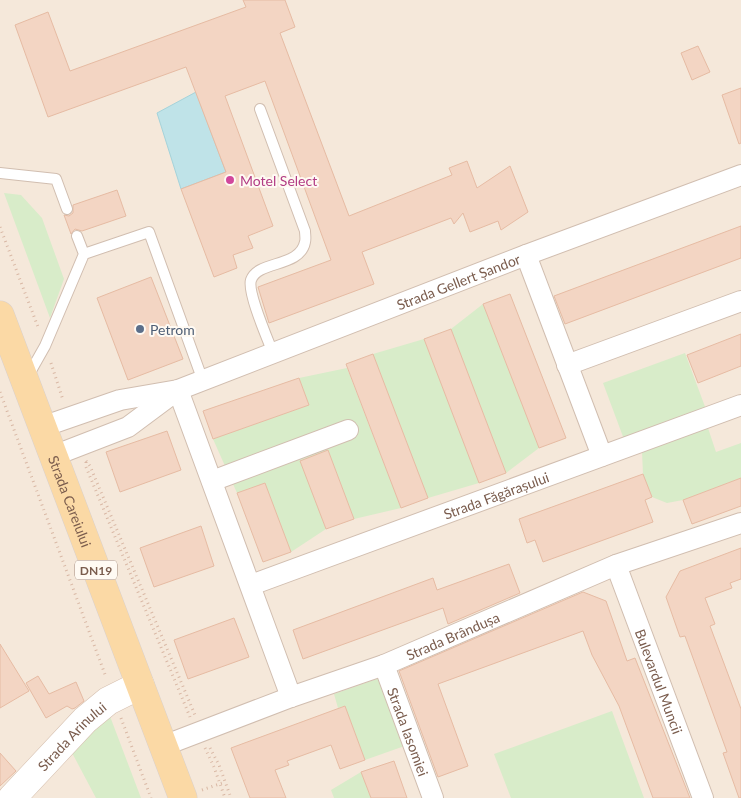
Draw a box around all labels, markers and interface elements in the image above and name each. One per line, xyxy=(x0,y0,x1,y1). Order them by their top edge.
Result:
place label: Motel Select xyxy=(240,172,317,189)
marker: Motel Select xyxy=(224,174,236,186)
street label: Strada Gellert Șandor xyxy=(394,250,522,313)
place label: Petrom xyxy=(150,321,195,338)
marker: Petrom xyxy=(134,323,146,335)
street label: Strada Careiului xyxy=(45,453,96,549)
street label: Strada Făgărașului xyxy=(441,468,551,522)
road number: DN19 xyxy=(75,560,117,580)
street label: Strada Brândușa xyxy=(403,608,502,663)
street label: Bulevardul Muncii xyxy=(632,626,687,736)
street label: Strada Iasomiei xyxy=(384,685,433,778)
street label: Strada Arinului xyxy=(34,698,109,774)

